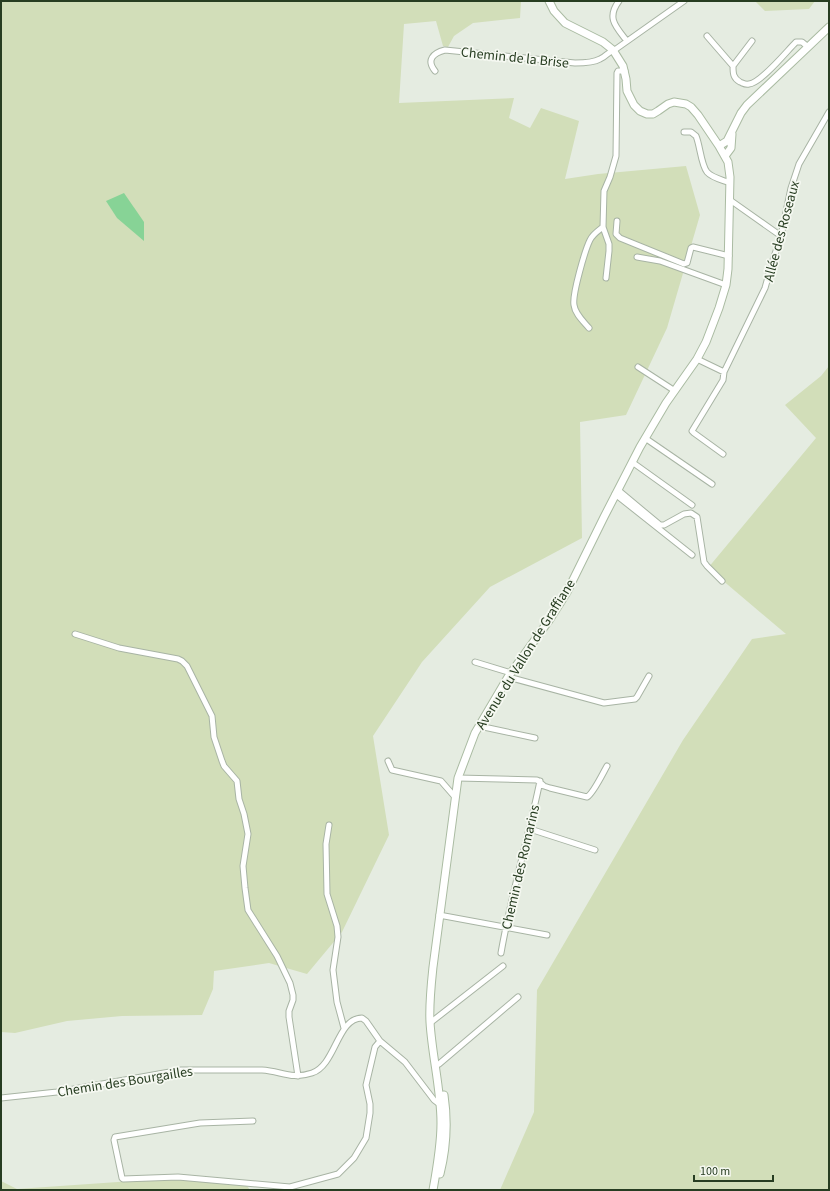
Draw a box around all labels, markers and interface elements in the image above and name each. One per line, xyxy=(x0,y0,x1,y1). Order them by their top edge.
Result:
street label: Chemin de la Brise xyxy=(460,42,570,74)
street label: Allée des Roseaux xyxy=(759,178,805,284)
street label: Avenue du Vallon de Graffiane xyxy=(471,575,581,734)
street label: Chemin des Romarins xyxy=(497,803,545,932)
street label: Chemin des Bourgailles xyxy=(56,1061,194,1103)
scale bar xyxy=(694,1157,773,1183)
text: 100 m xyxy=(700,1163,730,1180)

